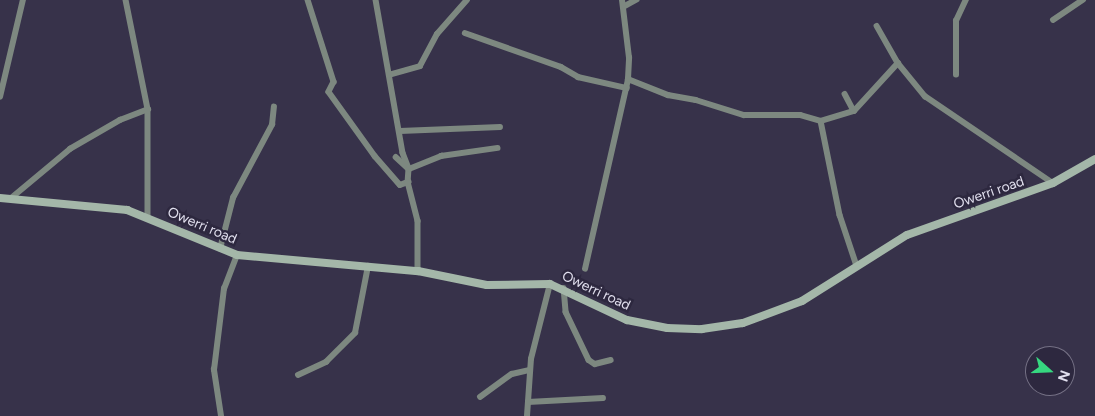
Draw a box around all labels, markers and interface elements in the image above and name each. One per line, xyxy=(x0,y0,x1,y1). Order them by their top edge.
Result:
street label: Owerri road xyxy=(951,173,1027,213)
street label: Owerri road xyxy=(165,204,239,248)
street label: Owerri road xyxy=(559,268,633,314)
north arrow xyxy=(1025,346,1075,396)
text: N xyxy=(1054,368,1073,384)

